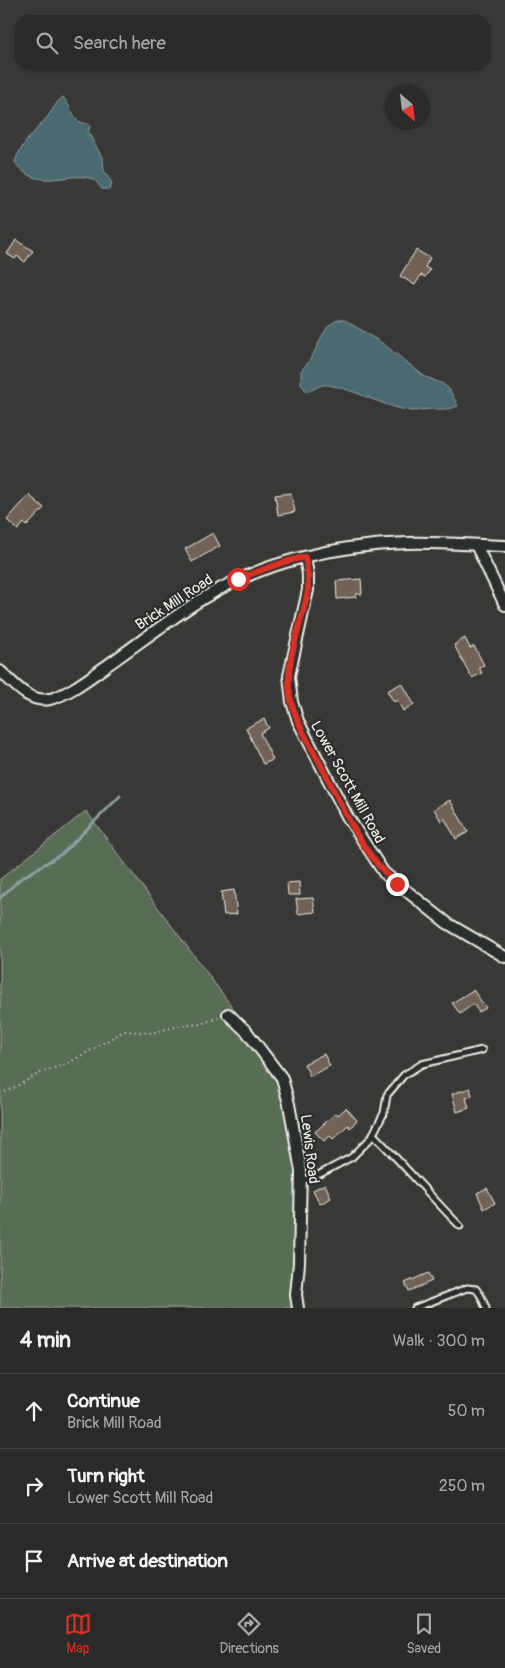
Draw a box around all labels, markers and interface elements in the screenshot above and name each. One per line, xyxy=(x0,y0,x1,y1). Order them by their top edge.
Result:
search box xyxy=(15,15,490,70)
icon: search xyxy=(33,29,61,57)
text: Search here xyxy=(73,31,166,55)
north arrow xyxy=(385,85,430,130)
route start xyxy=(227,568,250,591)
street label: Brick Mill Road xyxy=(132,570,217,635)
street label: Lower Scott Mill Road xyxy=(306,718,389,847)
route end xyxy=(386,873,409,896)
street label: Lewis Road xyxy=(296,1113,323,1185)
text: 4 min xyxy=(20,1327,71,1354)
text: Walk · 300 m xyxy=(393,1331,485,1351)
text: Continue xyxy=(67,1389,140,1413)
icon: ahead xyxy=(20,1397,48,1425)
text: 50 m xyxy=(448,1401,485,1421)
text: Brick Mill Road xyxy=(67,1413,161,1433)
text: Turn right xyxy=(67,1464,145,1488)
icon: right xyxy=(20,1472,48,1500)
text: 250 m xyxy=(439,1476,485,1496)
text: Lower Scott Mill Road xyxy=(67,1488,213,1508)
icon: arrive xyxy=(20,1547,48,1575)
text: Arrive at destination xyxy=(67,1549,228,1573)
tab: Map xyxy=(64,1610,92,1657)
tab: Directions xyxy=(219,1610,279,1657)
tab: Saved xyxy=(406,1610,441,1657)

